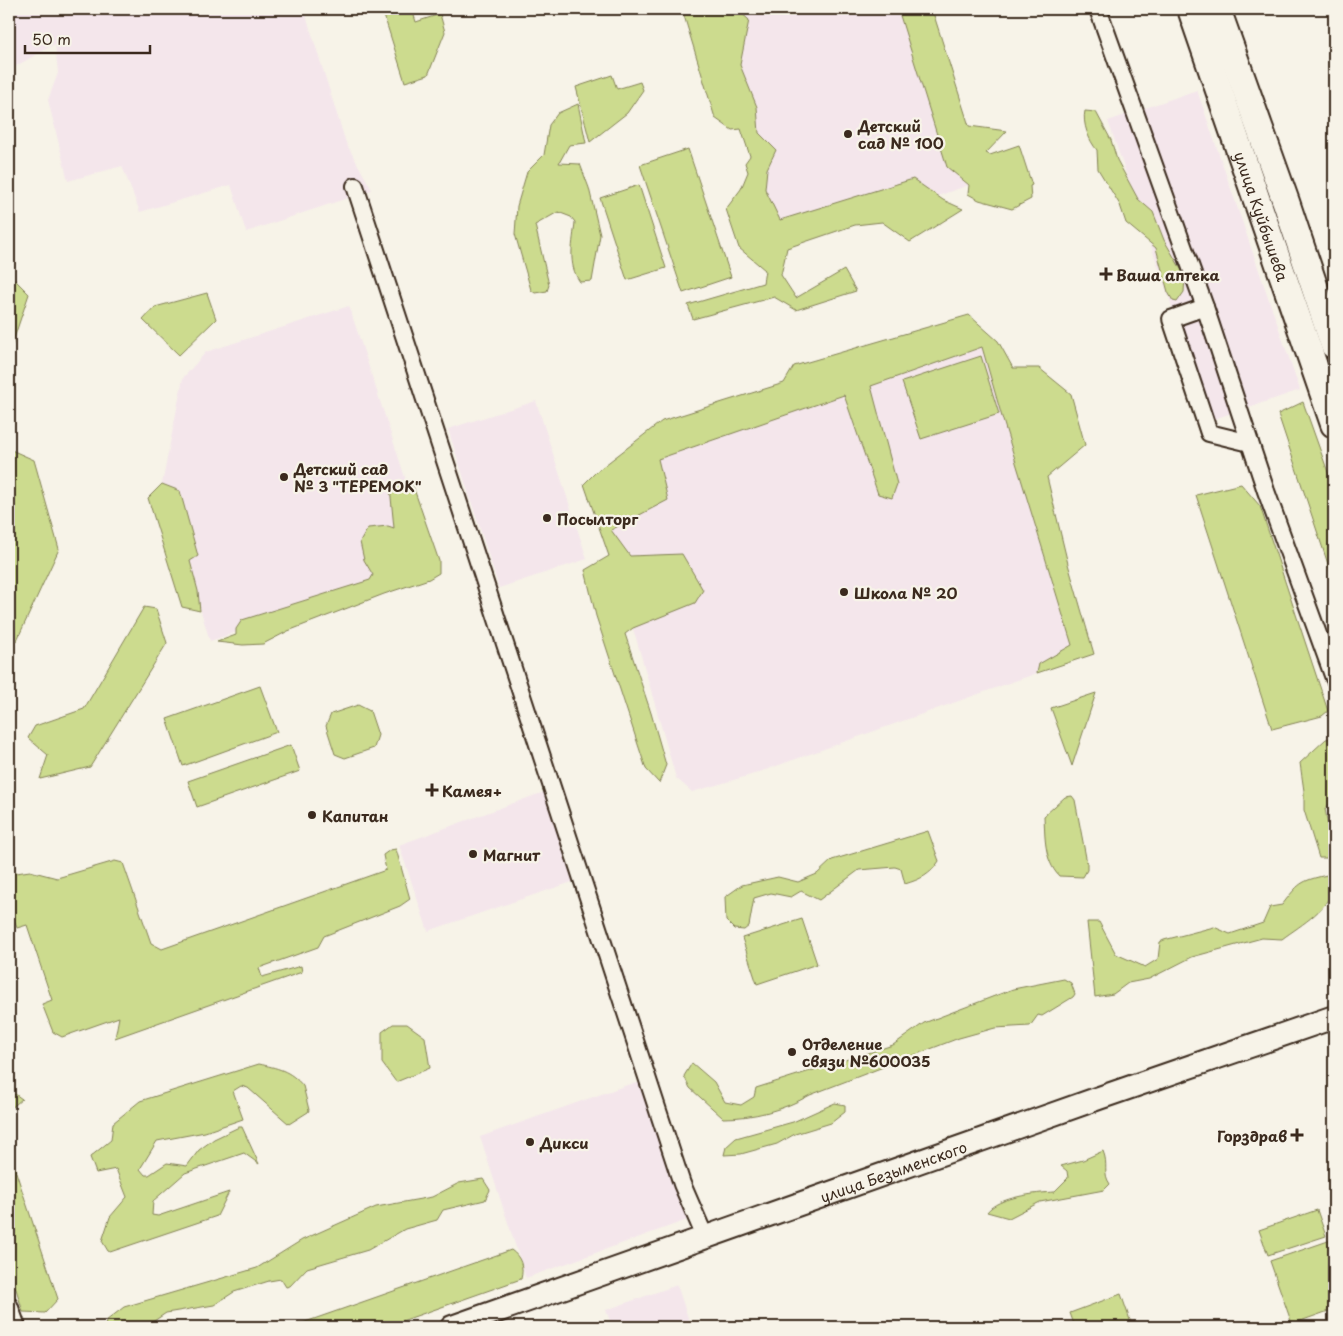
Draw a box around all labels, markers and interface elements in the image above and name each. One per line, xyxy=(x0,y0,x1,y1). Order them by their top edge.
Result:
scale bar xyxy=(25,22,150,54)
text: 50 m xyxy=(32,27,71,50)
place label: Детский сад № 100 xyxy=(857,114,944,154)
marker: Детский сад № 100 xyxy=(842,128,854,140)
street label: улица Куйбышева xyxy=(1229,148,1296,285)
place label: Ваша аптека xyxy=(1116,263,1220,286)
marker: Ваша аптека xyxy=(1100,268,1112,280)
place label: Детский сад № 3 "ТЕРЕМОК" xyxy=(293,457,422,497)
marker: Детский сад № 3 "ТЕРЕМОК" xyxy=(278,471,290,483)
place label: Посылторг xyxy=(557,507,639,530)
marker: Посылторг xyxy=(541,512,553,524)
place label: Школа № 20 xyxy=(854,581,957,604)
marker: Школа № 20 xyxy=(838,586,850,598)
place label: Камея+ xyxy=(442,779,502,802)
marker: Камея+ xyxy=(426,784,438,796)
place label: Капитан xyxy=(322,804,389,827)
marker: Капитан xyxy=(306,809,318,821)
place label: Магнит xyxy=(483,843,541,866)
marker: Магнит xyxy=(467,848,479,860)
place label: Отделение связи №600035 xyxy=(802,1032,931,1072)
marker: Отделение связи №600035 xyxy=(786,1046,798,1058)
place label: Горздрав xyxy=(1217,1124,1287,1147)
marker: Горздрав xyxy=(1291,1129,1303,1141)
place label: Дикси xyxy=(539,1131,589,1154)
street label: улица Безыменского xyxy=(817,1134,970,1207)
marker: Дикси xyxy=(524,1136,536,1148)

